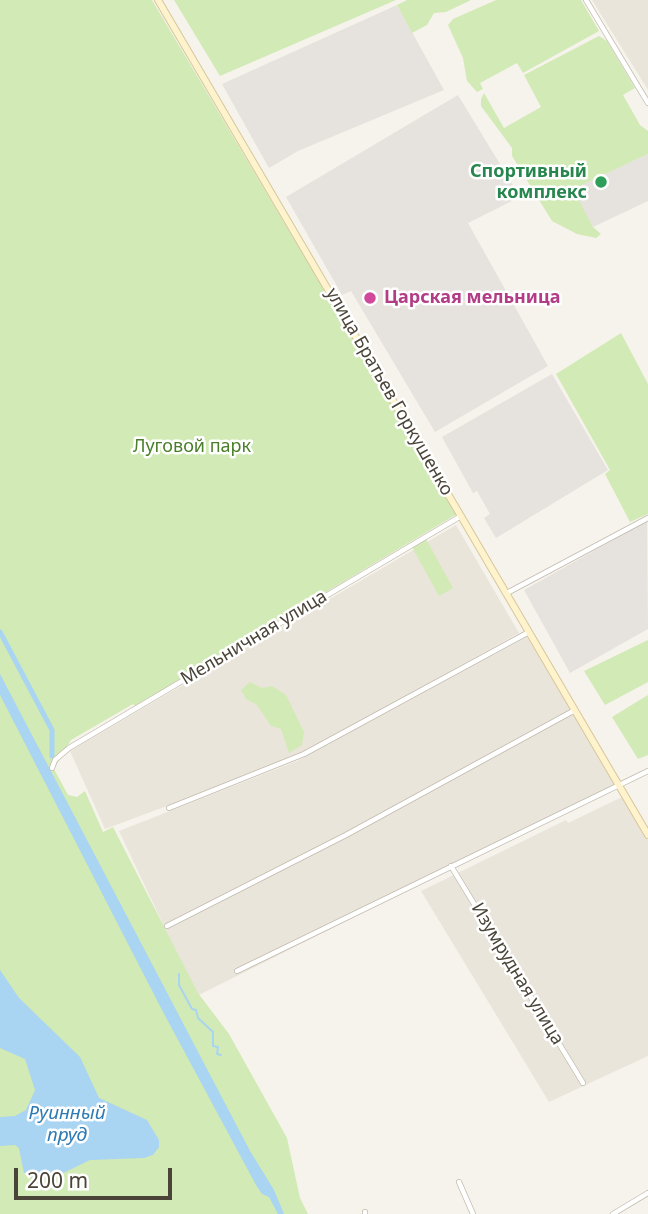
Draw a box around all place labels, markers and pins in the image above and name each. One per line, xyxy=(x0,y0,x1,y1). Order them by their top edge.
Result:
place label: Спортивный комплекс xyxy=(470,161,587,204)
marker: Спортивный комплекс xyxy=(593,174,609,190)
place label: Царская мельница xyxy=(384,287,560,309)
marker: Царская мельница xyxy=(362,290,378,306)

